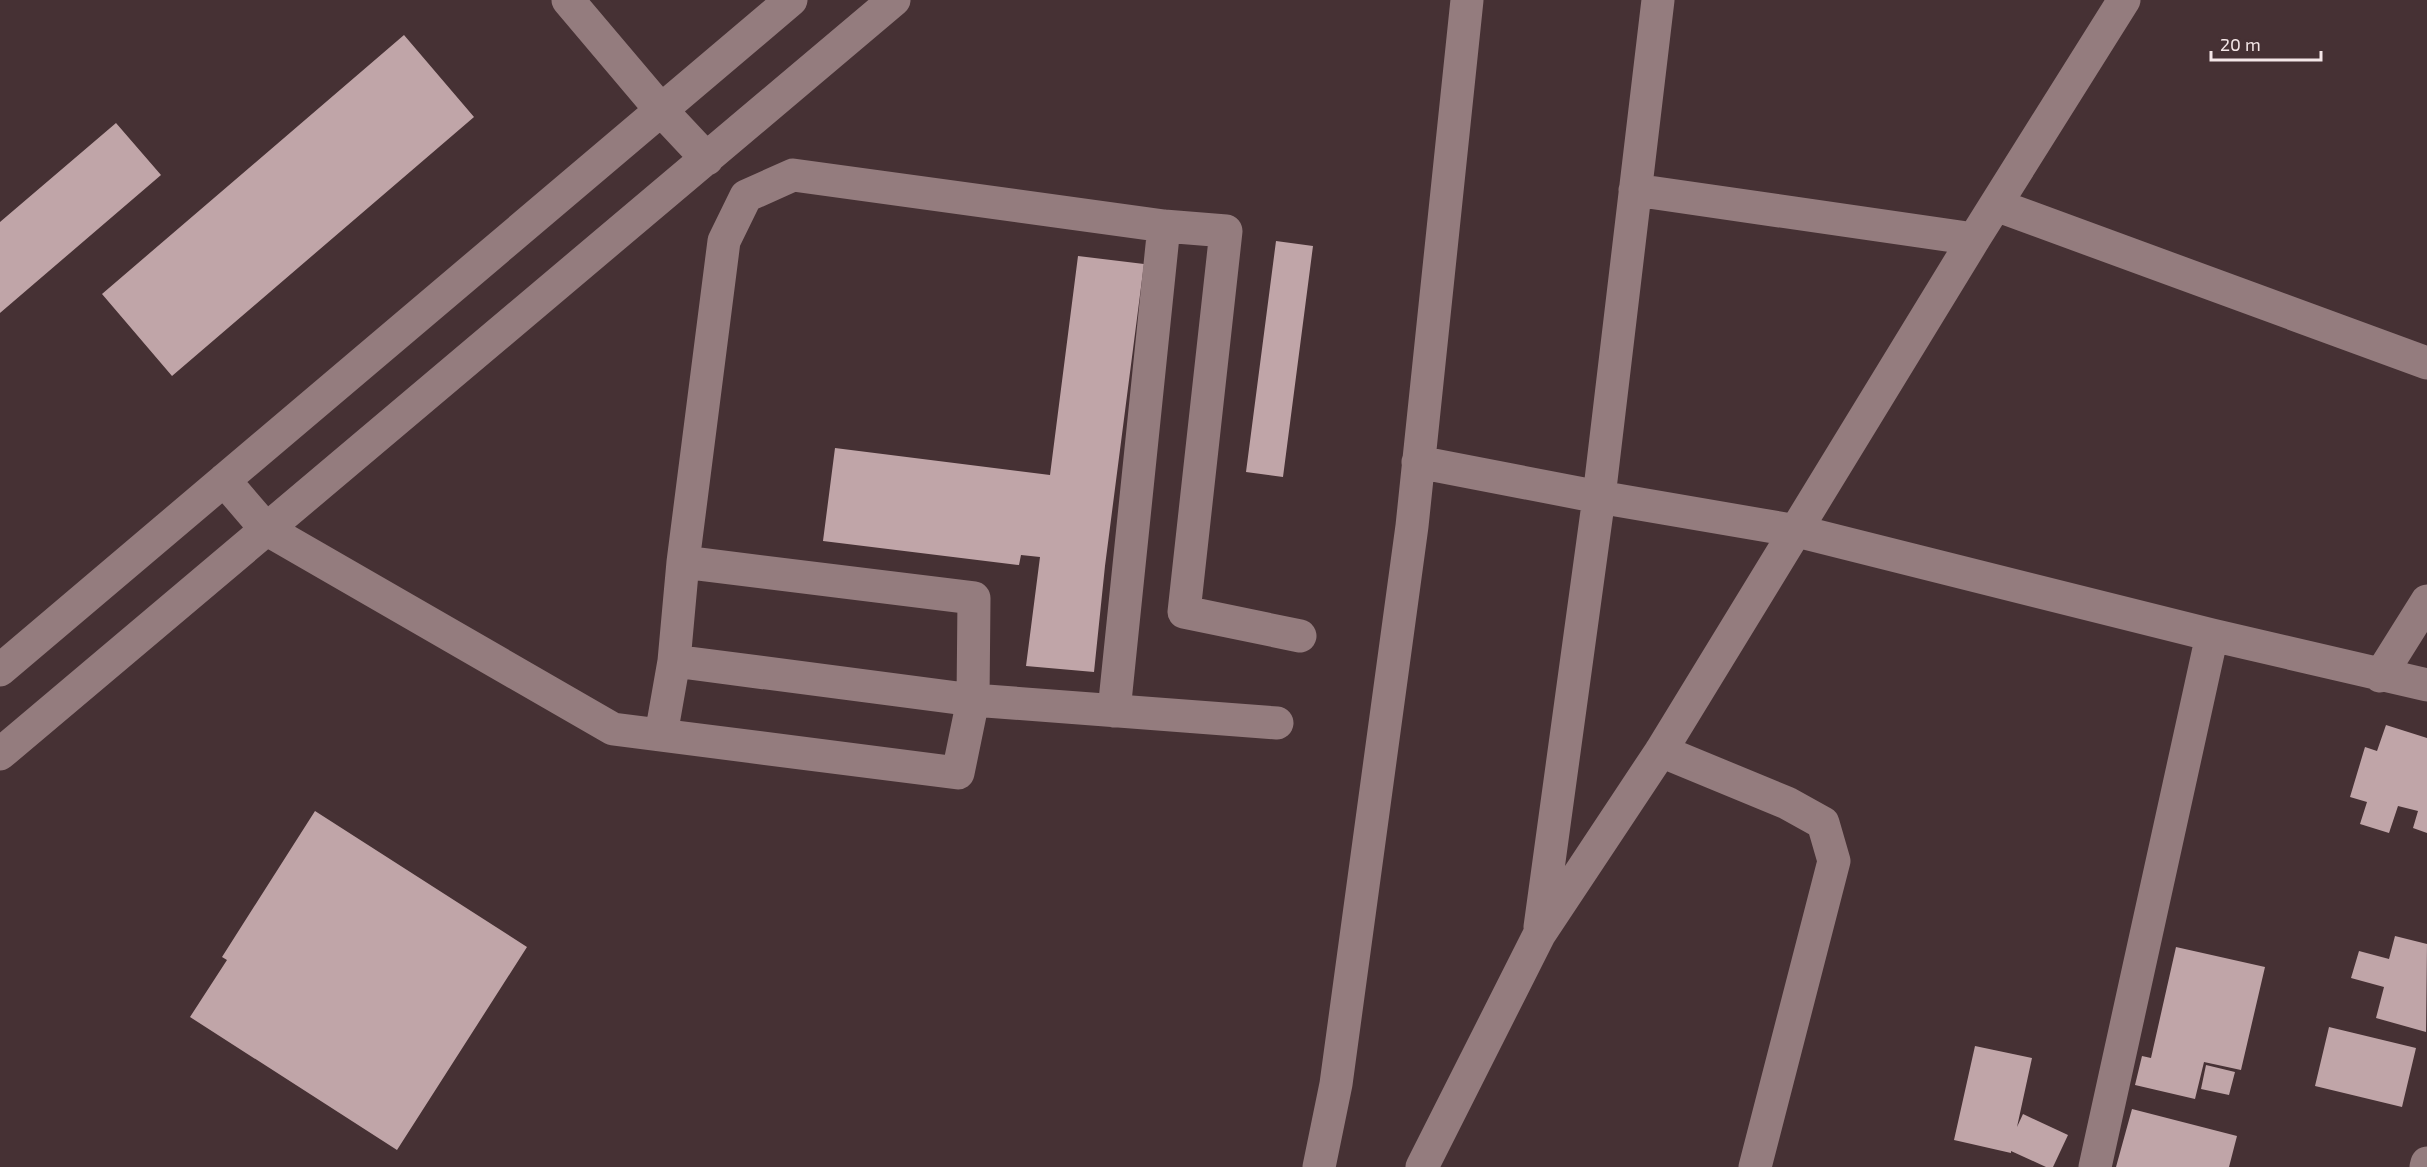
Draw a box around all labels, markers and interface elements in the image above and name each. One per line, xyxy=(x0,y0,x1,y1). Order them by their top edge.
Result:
scale bar xyxy=(2211,24,2320,62)
text: 20 m xyxy=(2220,33,2261,55)

